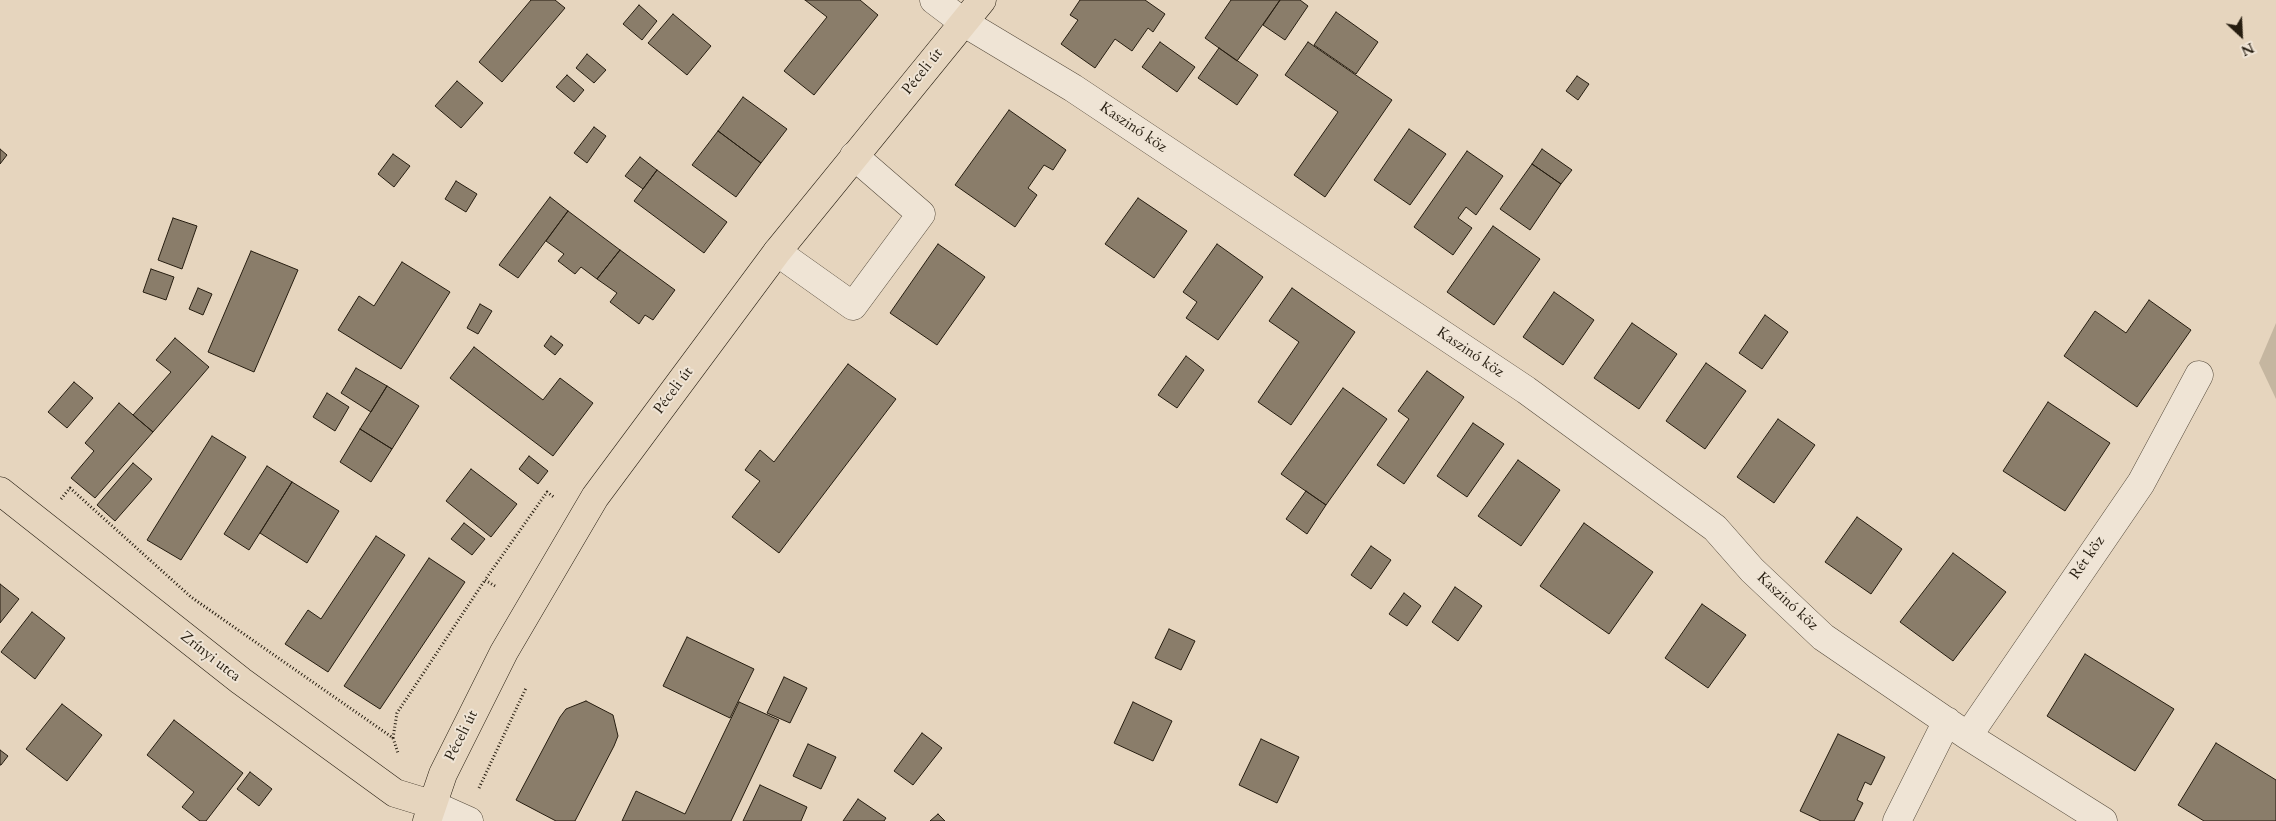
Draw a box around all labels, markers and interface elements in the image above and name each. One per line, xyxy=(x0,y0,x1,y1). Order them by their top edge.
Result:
north arrow xyxy=(2216,10,2266,60)
text: N xyxy=(2238,38,2257,60)
street label: Péceli út xyxy=(899,45,947,99)
street label: Kaszinó köz xyxy=(1096,99,1170,157)
street label: Kaszinó köz xyxy=(1433,324,1507,382)
street label: Péceli út xyxy=(650,364,698,418)
street label: Rét köz xyxy=(2067,533,2109,583)
street label: Kaszinó köz xyxy=(1753,569,1821,635)
street label: Zrínyi utca xyxy=(176,628,244,686)
street label: Péceli út xyxy=(442,708,482,764)

